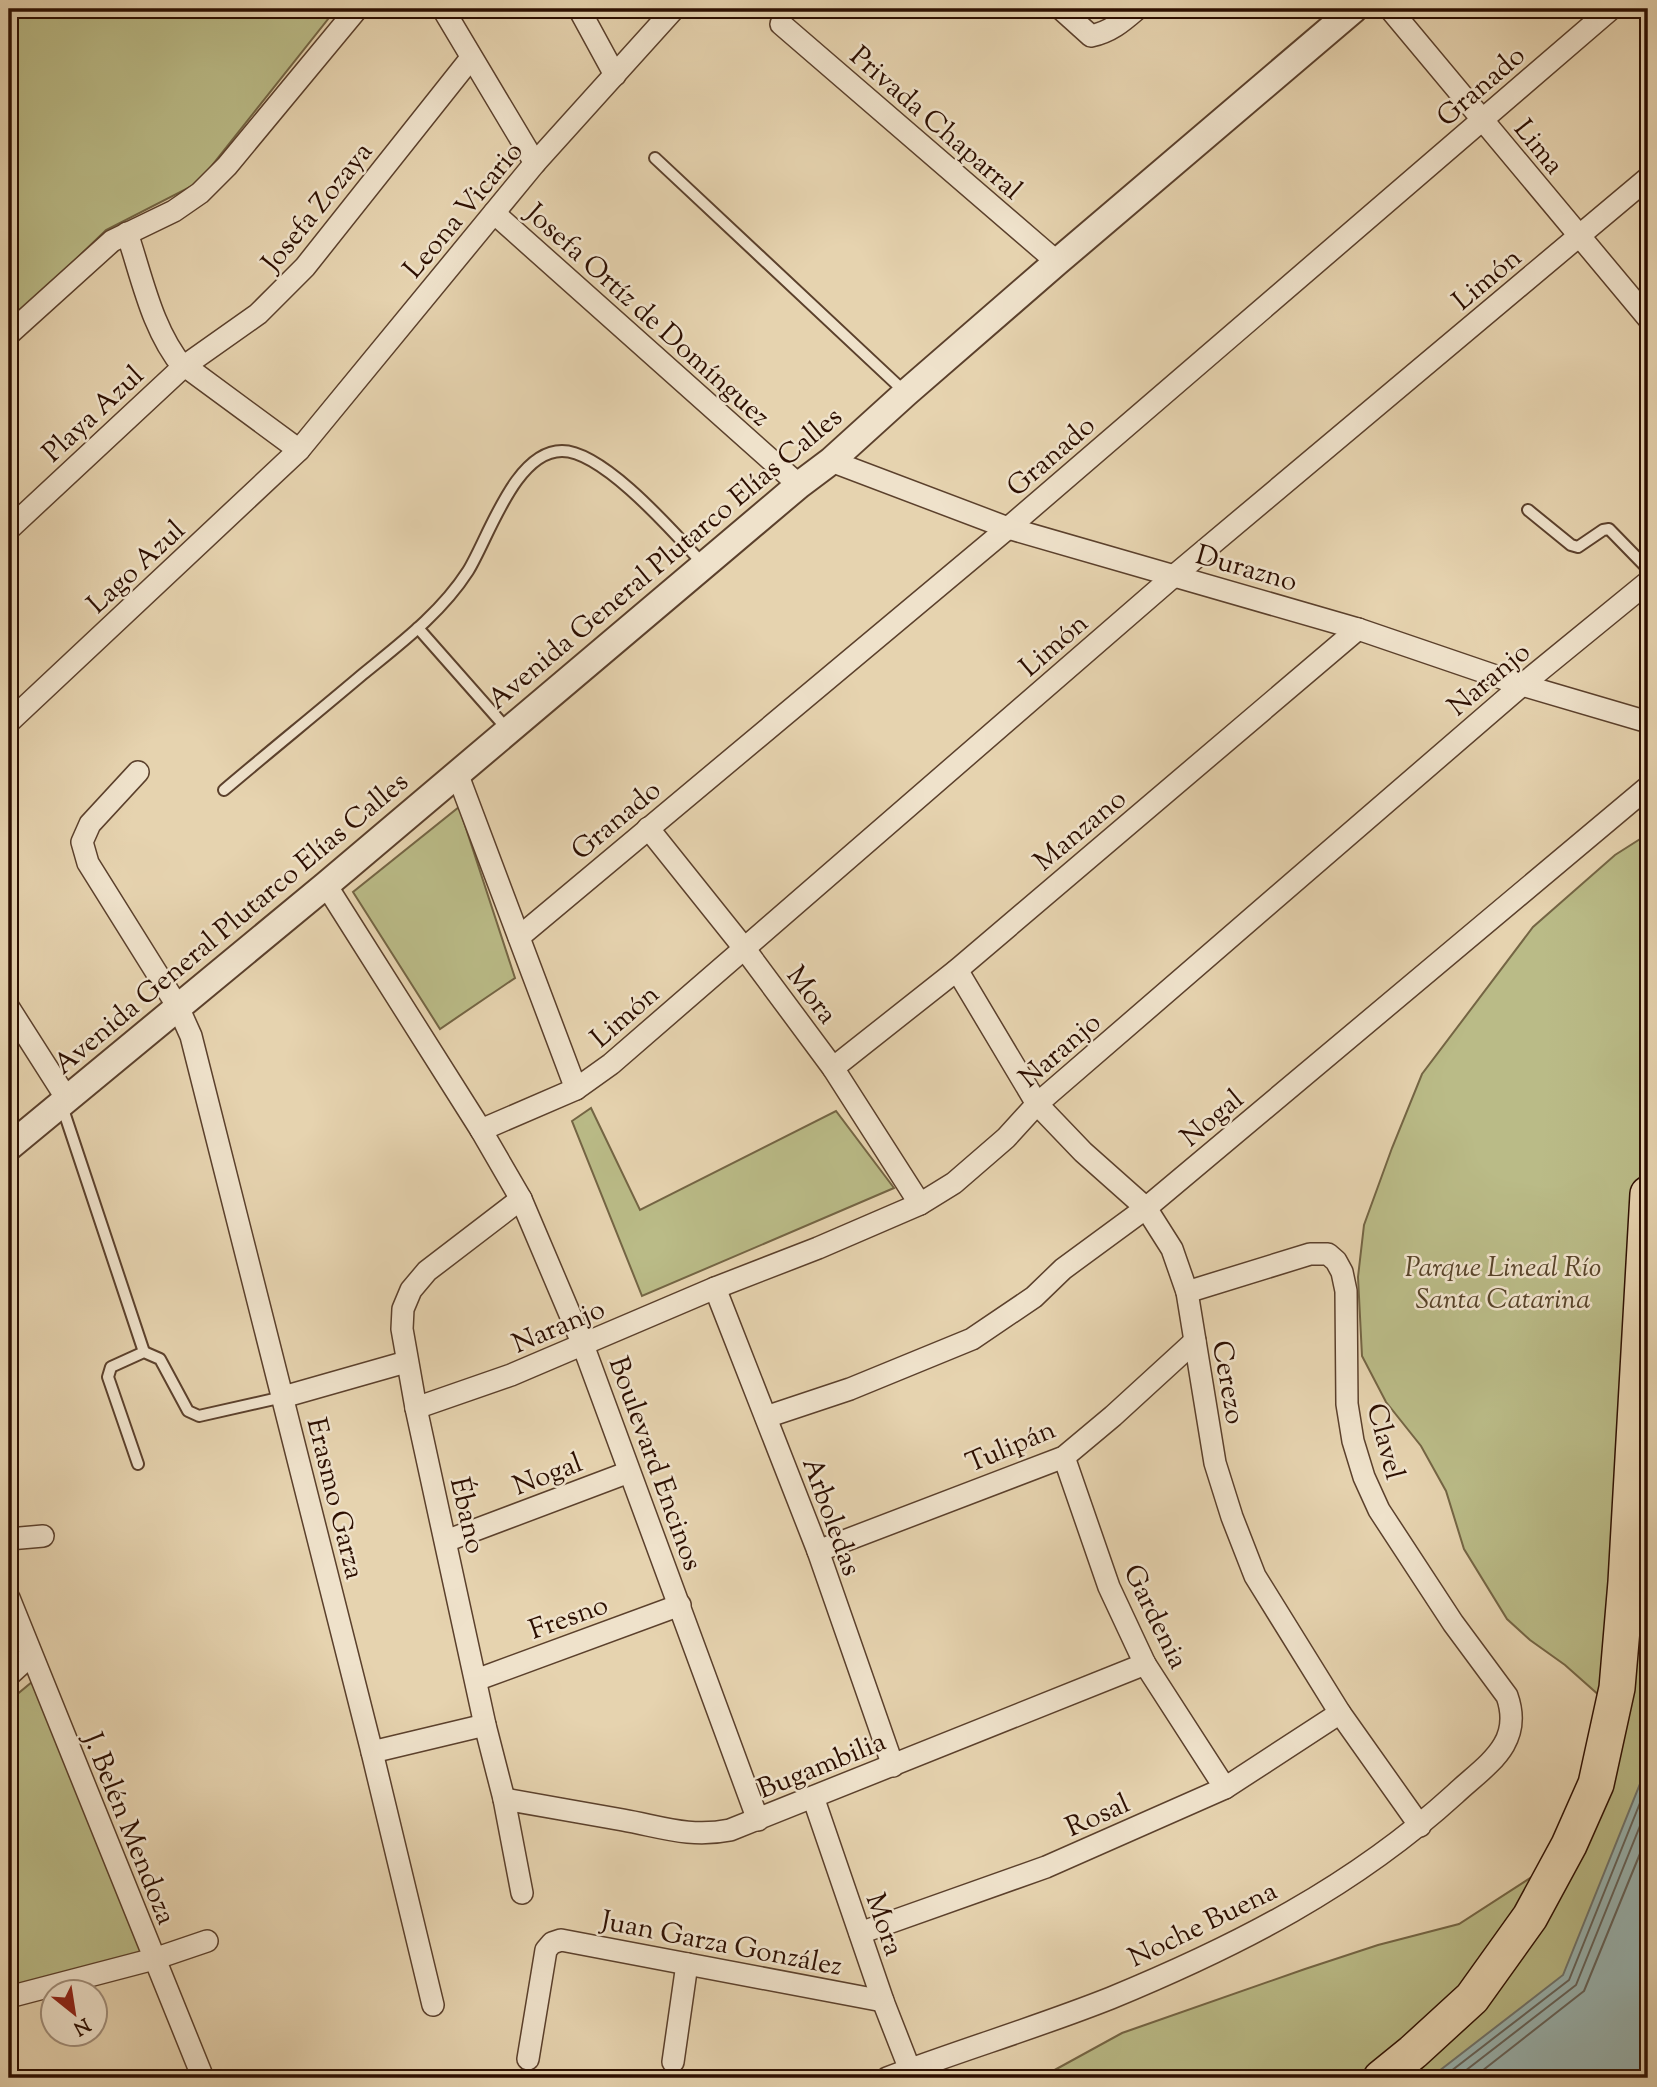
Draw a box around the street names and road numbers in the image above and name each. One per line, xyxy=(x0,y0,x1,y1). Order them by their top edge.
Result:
street label: Granado xyxy=(1429,37,1535,137)
street label: Privada Chaparral xyxy=(840,38,1030,211)
street label: Lima xyxy=(1503,112,1572,184)
street label: Josefa Zozaya xyxy=(252,134,383,283)
street label: Leona Vicario xyxy=(395,134,534,288)
street label: Josefa Ortíz de Domínguez xyxy=(514,194,778,437)
street label: Limón xyxy=(1445,239,1531,321)
street label: Playa Azul xyxy=(34,357,154,473)
street label: Avenida General Plutarco Elías Calles xyxy=(480,399,852,720)
street label: Granado xyxy=(999,407,1105,507)
street label: Lago Azul xyxy=(79,512,195,624)
street label: Durazno xyxy=(1191,536,1302,603)
street label: Limón xyxy=(1012,605,1098,687)
street label: Naranjo xyxy=(1440,634,1540,727)
street label: Avenida General Plutarco Elías Calles xyxy=(46,764,418,1085)
street label: Granado xyxy=(563,772,670,871)
street label: Manzano xyxy=(1026,781,1136,882)
street label: Mora xyxy=(775,958,846,1033)
street label: Limón xyxy=(583,976,669,1058)
street label: Naranjo xyxy=(1011,1004,1111,1098)
street label: Nogal xyxy=(1173,1081,1253,1158)
street label: Naranjo xyxy=(507,1290,612,1365)
street label: Cerezo xyxy=(1200,1338,1254,1427)
street label: Boulevard Encinos xyxy=(597,1351,711,1577)
street label: Clavel xyxy=(1355,1399,1413,1485)
street label: Tulipán xyxy=(960,1411,1062,1485)
street label: Erasmo Garza xyxy=(295,1414,373,1584)
street label: Nogal xyxy=(507,1444,589,1507)
street label: Arboledas xyxy=(790,1452,870,1582)
street label: Ébano xyxy=(438,1474,494,1558)
street label: Gardenia xyxy=(1112,1558,1197,1676)
street label: Fresno xyxy=(524,1586,614,1652)
street label: Bugambilia xyxy=(752,1723,892,1811)
street label: J. Belén Mendoza xyxy=(71,1725,185,1931)
street label: Rosal xyxy=(1060,1785,1137,1849)
street label: Noche Buena xyxy=(1122,1872,1285,1979)
street label: Mora xyxy=(854,1888,913,1962)
street label: Juan Garza González xyxy=(596,1902,845,1988)

